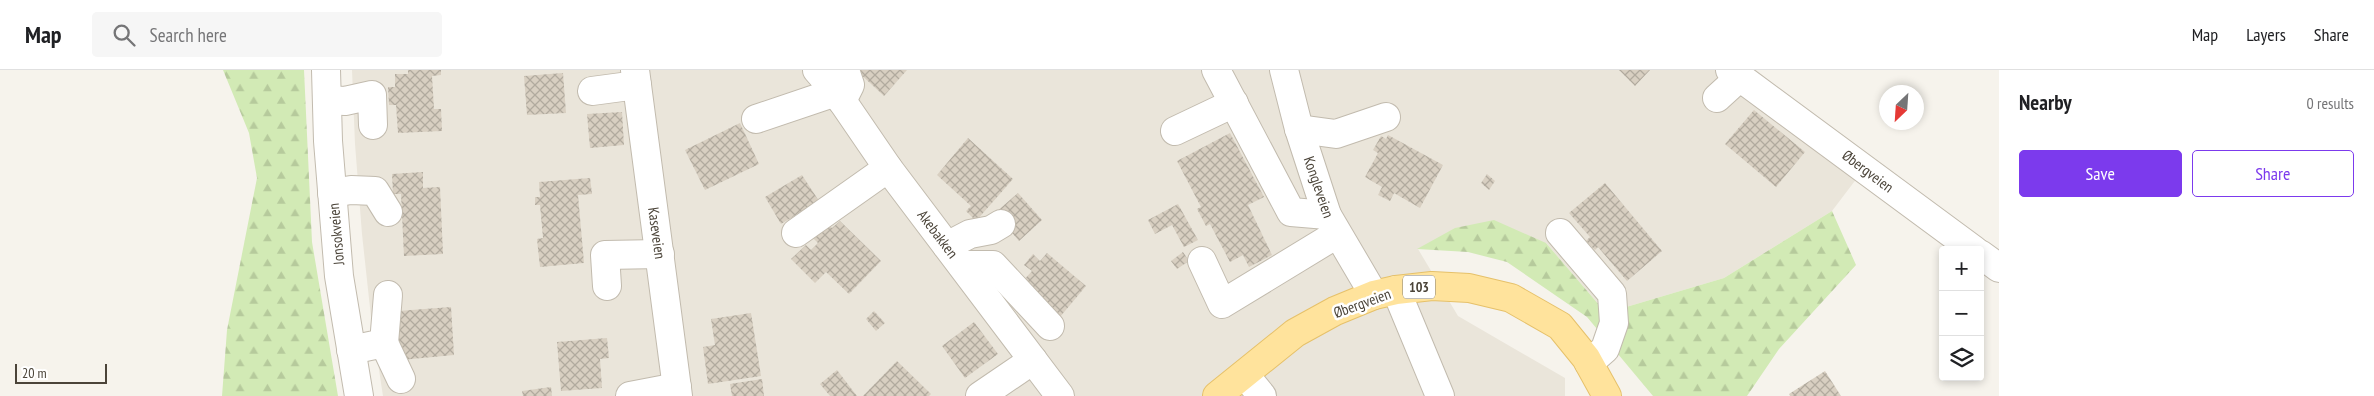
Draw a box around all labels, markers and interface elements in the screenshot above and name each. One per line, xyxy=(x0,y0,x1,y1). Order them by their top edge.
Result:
search box xyxy=(92,12,442,57)
text: Map xyxy=(25,19,62,50)
icon: search xyxy=(110,21,138,49)
text: Search here xyxy=(150,23,227,47)
text: Map xyxy=(2192,23,2218,46)
text: Layers xyxy=(2246,23,2286,46)
text: Share xyxy=(2314,23,2349,46)
north arrow xyxy=(1879,85,1924,130)
text: Nearby xyxy=(2019,89,2072,116)
text: 0 results xyxy=(2307,93,2354,113)
street label: Øbergveien xyxy=(1838,145,1898,197)
button: Save xyxy=(2019,150,2182,197)
button: Share xyxy=(2192,150,2354,197)
street label: Kongleveien xyxy=(1300,154,1338,220)
street label: Jonsokveien xyxy=(324,202,348,267)
street label: Kaseveien xyxy=(644,206,670,260)
street label: Akebakken xyxy=(914,206,962,262)
map controls xyxy=(1939,246,1984,381)
button: + xyxy=(1939,246,1984,291)
road number: 103 xyxy=(1403,276,1435,298)
street label: Øbergveien xyxy=(1331,284,1393,322)
button: − xyxy=(1939,291,1984,336)
button: layers xyxy=(1939,336,1984,381)
scale bar xyxy=(15,361,108,384)
text: 20 m xyxy=(22,364,47,382)

